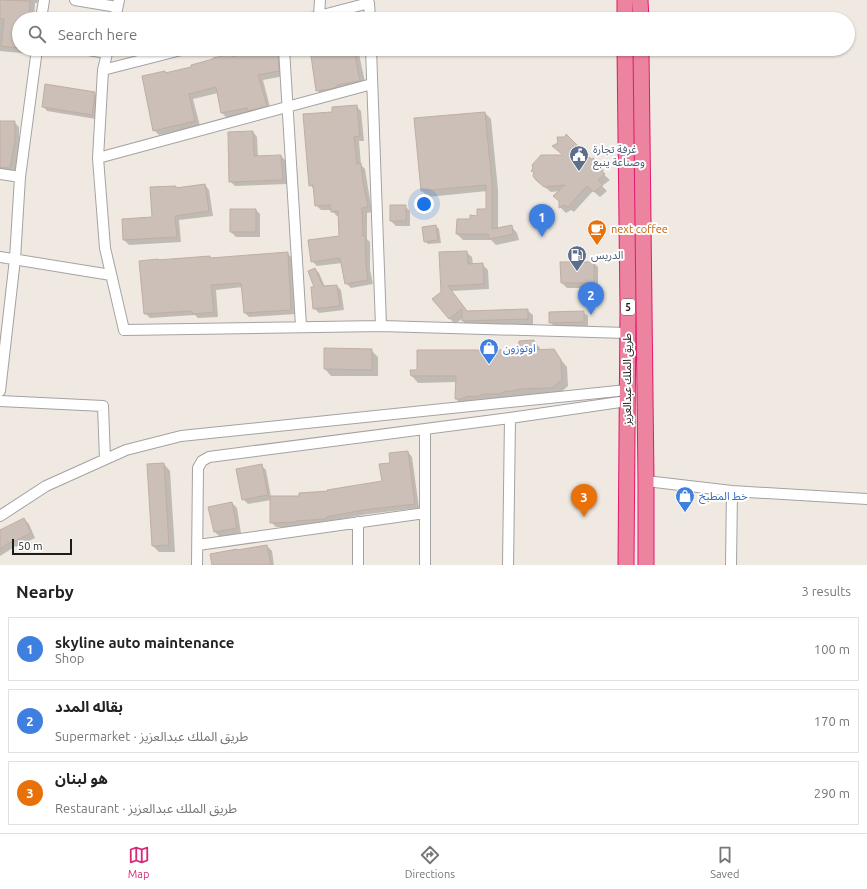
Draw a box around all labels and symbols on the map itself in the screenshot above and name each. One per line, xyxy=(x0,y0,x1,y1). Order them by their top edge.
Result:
place label: غرفة تجارة وصناعة ينبع xyxy=(593,143,645,170)
public building icon: غرفة تجارة وصناعة ينبع xyxy=(568,144,590,172)
your location xyxy=(414,194,434,214)
pin: 1 xyxy=(529,204,555,237)
cafe icon: next coffee xyxy=(586,218,608,246)
place label: next coffee xyxy=(611,223,668,235)
fuel station icon: الدريس xyxy=(566,244,588,272)
place label: الدريس xyxy=(591,249,623,262)
pin: 2 xyxy=(578,282,604,315)
road number: 5 xyxy=(621,299,635,315)
street label: طريق الملك عبدالعزيز xyxy=(621,333,634,426)
shop icon: اوتوزون xyxy=(478,337,500,365)
place label: اوتوزون xyxy=(503,342,536,355)
pin: 3 xyxy=(571,484,597,517)
shop icon: خط المطبخ xyxy=(674,485,696,513)
place label: خط المطبخ xyxy=(699,490,748,504)
scale bar xyxy=(12,537,72,556)

